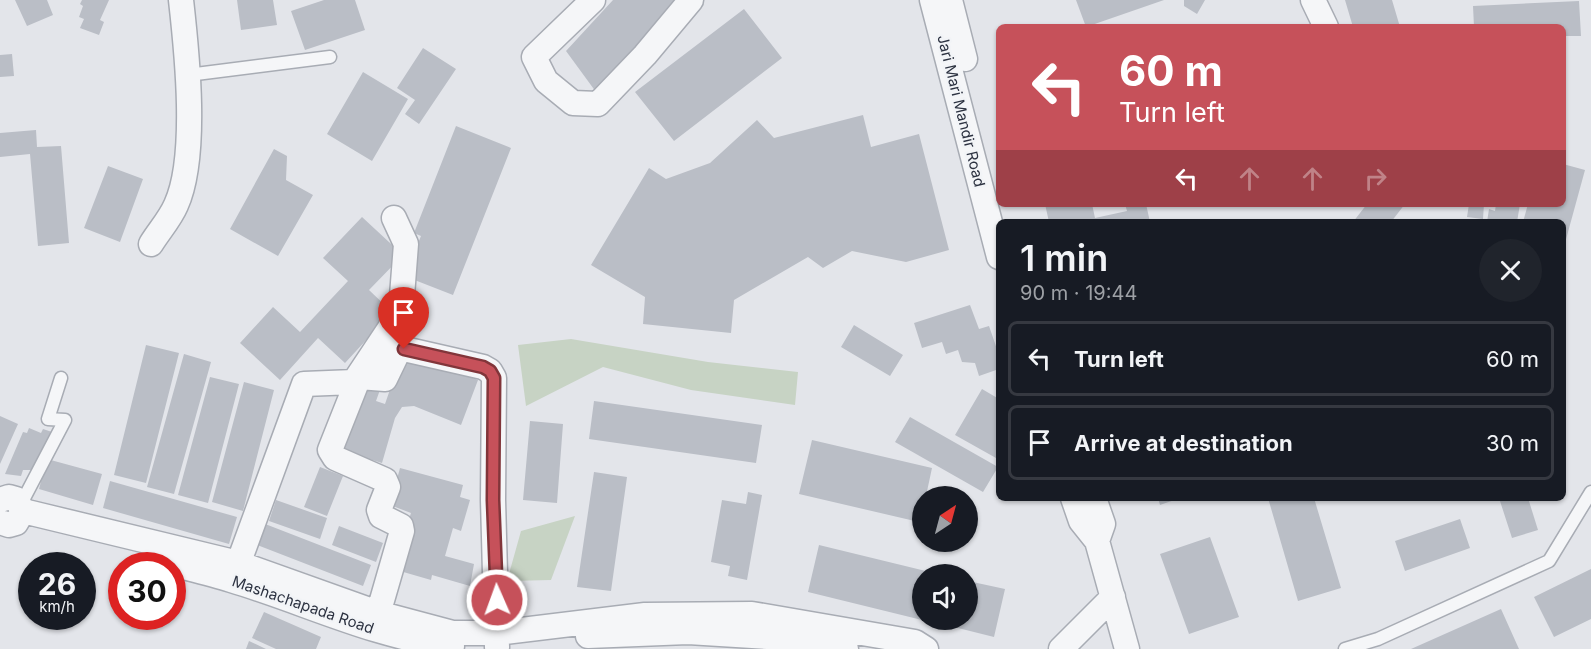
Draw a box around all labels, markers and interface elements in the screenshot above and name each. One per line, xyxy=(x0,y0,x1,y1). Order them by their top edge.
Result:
street label: Jari Mari Mandir Road xyxy=(933,33,990,189)
text: 60 m xyxy=(1119,45,1223,96)
icon: left xyxy=(1020,48,1098,126)
text: Turn left xyxy=(1119,96,1225,129)
icon: left xyxy=(1170,162,1203,195)
icon: ahead xyxy=(1233,162,1266,195)
icon: ahead xyxy=(1296,162,1329,195)
icon: right xyxy=(1359,162,1392,195)
text: 1 min xyxy=(1020,236,1108,280)
button: close xyxy=(1479,239,1542,302)
text: 90 m · 19:44 xyxy=(1020,281,1137,305)
pin xyxy=(378,287,429,349)
icon: arrive xyxy=(387,296,420,329)
icon: left xyxy=(1023,342,1056,375)
text: Turn left xyxy=(1074,346,1164,372)
text: 60 m xyxy=(1486,346,1539,372)
icon: arrive xyxy=(1023,426,1056,459)
text: Arrive at destination xyxy=(1074,430,1293,456)
text: 30 m xyxy=(1486,430,1539,456)
north arrow xyxy=(912,486,978,552)
map controls xyxy=(912,486,978,630)
speed limit sign: 30 xyxy=(108,552,186,630)
button: sound xyxy=(912,564,978,630)
text: 26 xyxy=(38,566,76,602)
position arrow xyxy=(465,568,529,632)
street label: Mashachapada Road xyxy=(230,571,377,638)
text: km/h xyxy=(39,597,75,616)

